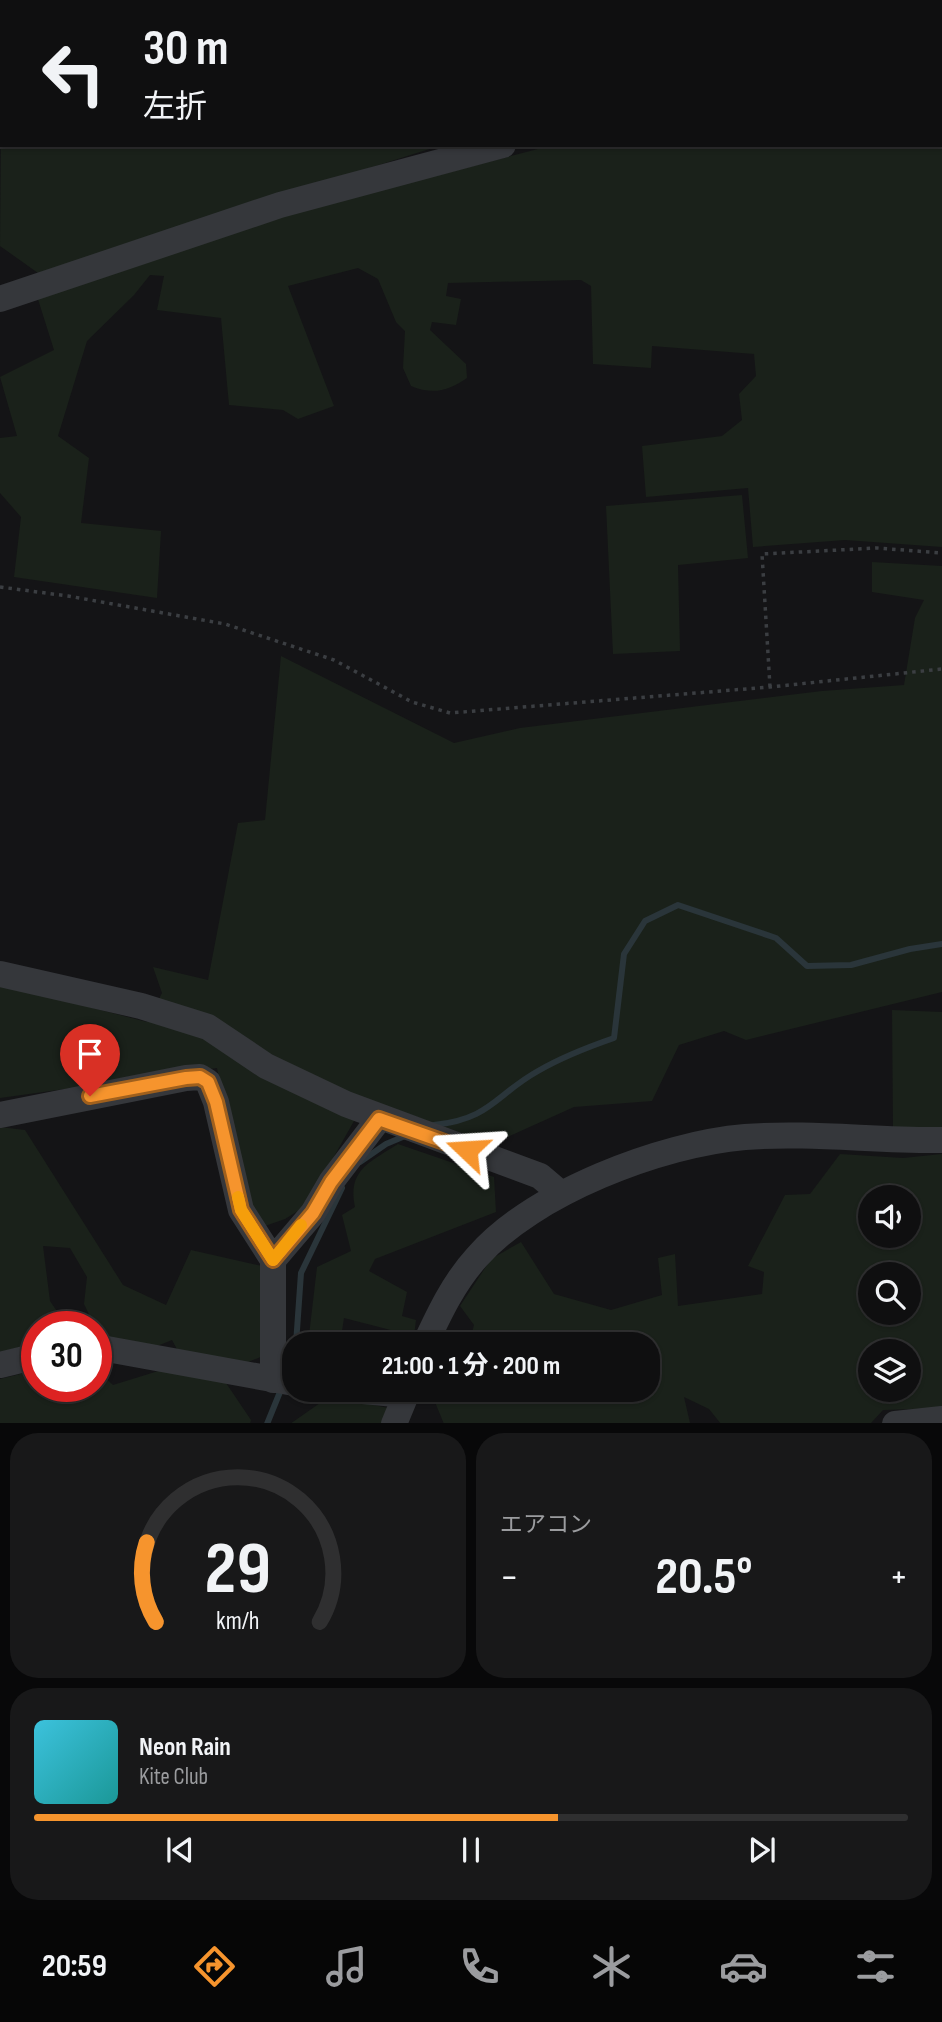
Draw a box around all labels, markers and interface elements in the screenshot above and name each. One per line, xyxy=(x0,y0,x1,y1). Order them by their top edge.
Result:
text: 30 m xyxy=(143,20,228,79)
icon: left xyxy=(28,28,119,119)
text: 左折 xyxy=(143,88,207,127)
pin xyxy=(60,1024,120,1096)
icon: arrive xyxy=(71,1035,109,1073)
position arrow xyxy=(430,1113,504,1187)
map controls xyxy=(858,1185,921,1402)
button: sound xyxy=(858,1185,921,1248)
button: search xyxy=(858,1262,921,1325)
speed limit sign: 30 xyxy=(21,1311,112,1402)
button: layers xyxy=(858,1339,921,1402)
text: 21:00 · 1 分 · 200 m xyxy=(382,1351,560,1382)
text: エアコン xyxy=(500,1511,592,1539)
text: 29 xyxy=(205,1526,271,1614)
text: 20.5° xyxy=(655,1546,753,1609)
text: − xyxy=(500,1555,519,1600)
text: + xyxy=(889,1555,908,1600)
text: km/h xyxy=(216,1605,260,1636)
text: Neon Rain xyxy=(139,1732,231,1763)
text: Kite Club xyxy=(139,1763,208,1791)
icon: previous xyxy=(161,1831,199,1869)
icon: pause xyxy=(452,1831,490,1869)
icon: next xyxy=(743,1831,781,1869)
icon: directions xyxy=(190,1942,239,1991)
icon: music xyxy=(322,1942,371,1991)
icon: phone xyxy=(455,1942,504,1991)
icon: climate xyxy=(587,1942,636,1991)
icon: car xyxy=(719,1942,768,1991)
icon: filters xyxy=(851,1942,900,1991)
text: 20:59 xyxy=(42,1947,107,1986)

